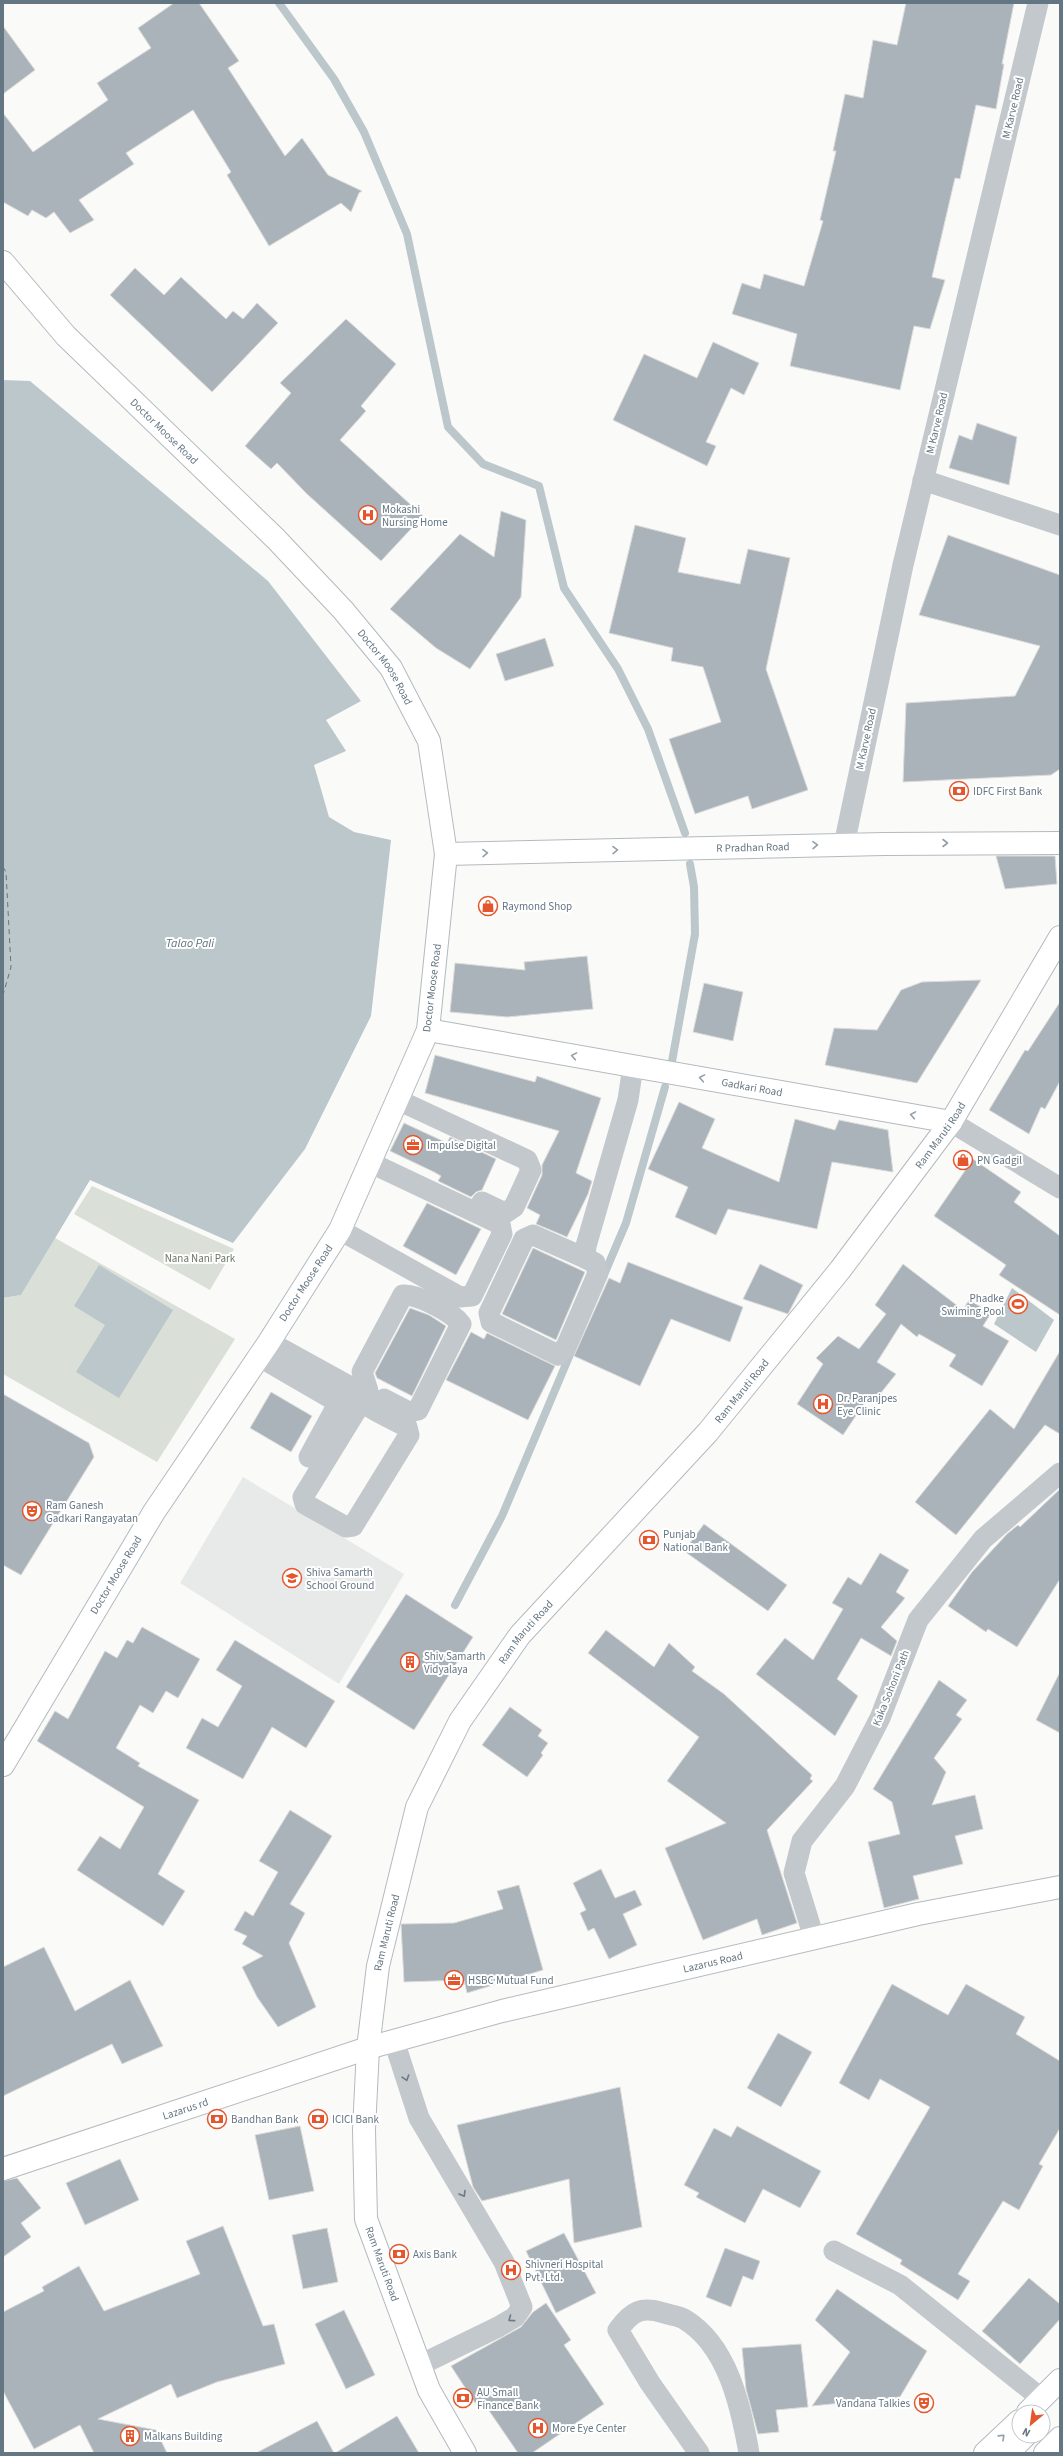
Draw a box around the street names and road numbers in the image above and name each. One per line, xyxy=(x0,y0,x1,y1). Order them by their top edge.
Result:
street label: M Karve Road xyxy=(999,76,1027,140)
street label: M Karve Road xyxy=(923,391,951,455)
street label: Doctor Moose Road xyxy=(127,395,202,467)
street label: Doctor Moose Road xyxy=(354,626,416,707)
street label: M Karve Road xyxy=(852,707,880,771)
street label: R Pradhan Road xyxy=(716,839,790,855)
street label: Doctor Moose Road xyxy=(419,943,445,1033)
street label: Gadkari Road xyxy=(720,1074,784,1100)
street label: Ram Maruti Road xyxy=(911,1099,969,1172)
street label: Doctor Moose Road xyxy=(275,1242,337,1324)
street label: Ram Maruti Road xyxy=(711,1356,772,1426)
street label: Doctor Moose Road xyxy=(87,1533,145,1617)
street label: Ram Maruti Road xyxy=(495,1597,556,1667)
street label: Kaka Sohoni Path xyxy=(869,1648,913,1728)
street label: Ram Maruti Road xyxy=(370,1893,403,1972)
street label: Lazarus Road xyxy=(681,1948,744,1976)
street label: Lazarus rd xyxy=(160,2094,210,2123)
street label: Ram Maruti Road xyxy=(362,2224,402,2304)

